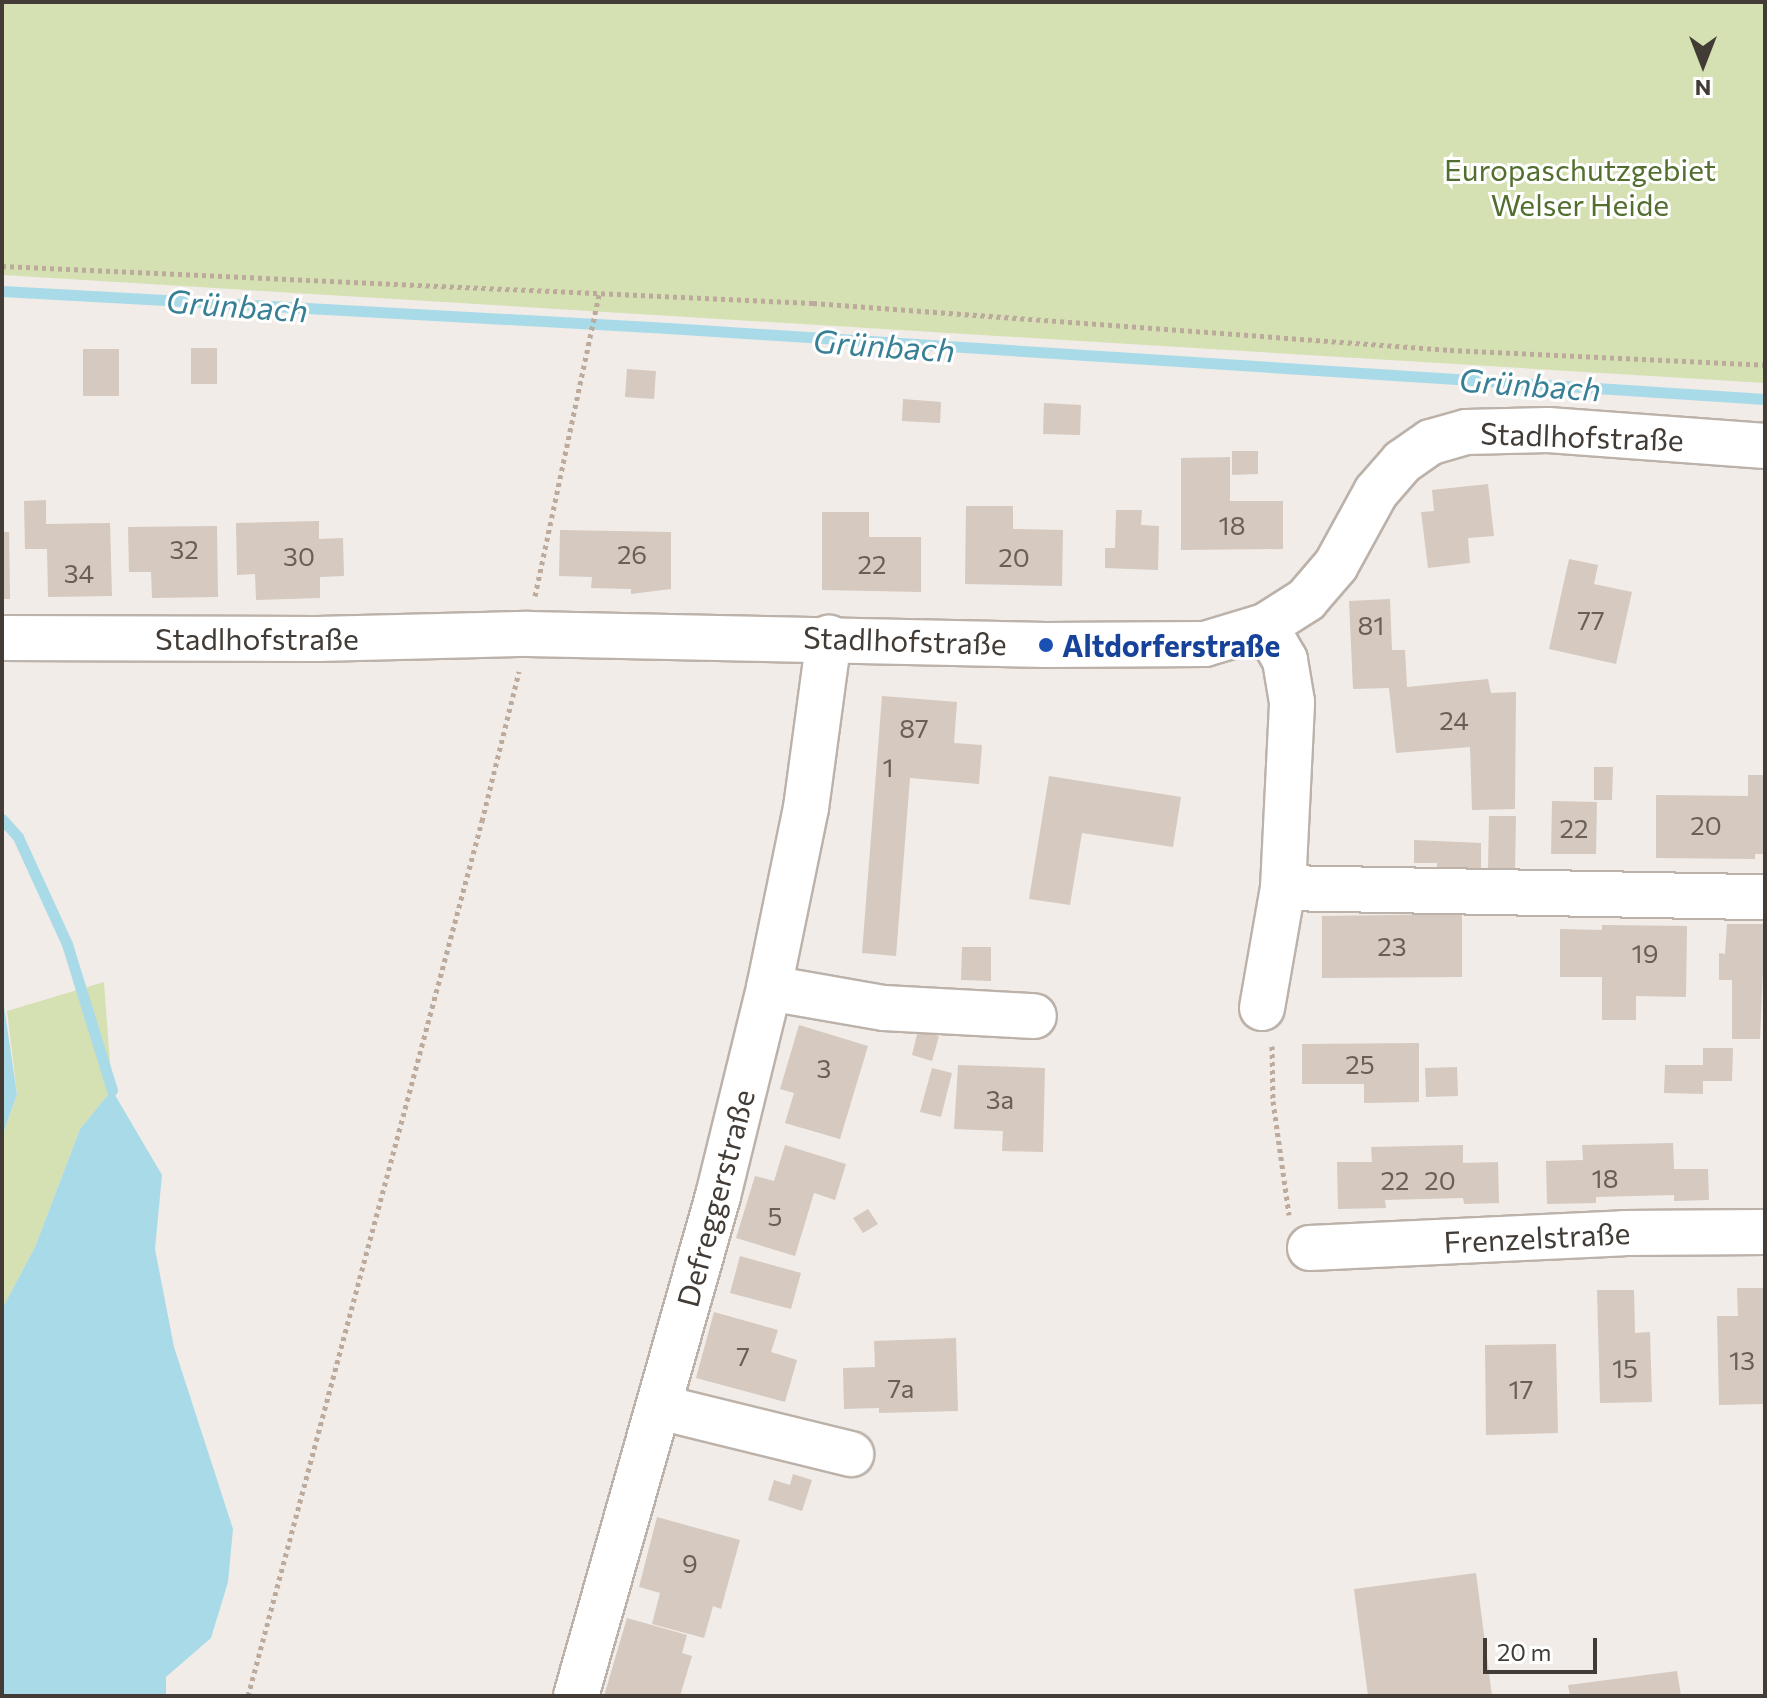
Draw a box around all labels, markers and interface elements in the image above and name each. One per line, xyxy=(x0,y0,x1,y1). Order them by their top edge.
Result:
north arrow xyxy=(1663,24,1743,104)
text: N xyxy=(1695,75,1711,102)
park label: Europaschutzgebiet Welser Heide xyxy=(1444,151,1716,222)
water label: Grünbach xyxy=(165,281,309,329)
water label: Grünbach xyxy=(812,321,956,369)
water label: Grünbach xyxy=(1458,360,1602,408)
street label: Stadlhofstraße xyxy=(1480,414,1684,458)
house number: 18 xyxy=(1219,509,1245,541)
house number: 32 xyxy=(169,533,199,565)
house number: 26 xyxy=(617,538,647,570)
house number: 30 xyxy=(283,540,315,572)
house number: 20 xyxy=(998,541,1030,573)
house number: 22 xyxy=(858,548,886,580)
house number: 34 xyxy=(64,557,94,589)
house number: 77 xyxy=(1577,604,1605,636)
house number: 81 xyxy=(1358,609,1384,641)
street label: Stadlhofstraße xyxy=(803,618,1007,662)
street label: Stadlhofstraße xyxy=(155,620,359,656)
place label: Altdorferstraße xyxy=(1062,627,1280,663)
marker: Altdorferstraße xyxy=(1037,636,1055,654)
house number: 24 xyxy=(1439,704,1469,736)
house number: 87 xyxy=(899,712,929,744)
house number: 1 xyxy=(882,751,894,783)
house number: 20 xyxy=(1690,809,1722,841)
house number: 22 xyxy=(1560,812,1588,844)
house number: 23 xyxy=(1377,930,1407,962)
house number: 19 xyxy=(1632,937,1658,969)
house number: 25 xyxy=(1345,1048,1375,1080)
house number: 3 xyxy=(817,1052,831,1084)
house number: 3a xyxy=(986,1083,1014,1115)
street label: Defreggerstraße xyxy=(669,1085,761,1311)
house number: 18 xyxy=(1592,1162,1618,1194)
house number: 22 xyxy=(1381,1164,1409,1196)
house number: 20 xyxy=(1424,1164,1456,1196)
house number: 5 xyxy=(768,1200,782,1232)
street label: Frenzelstraße xyxy=(1443,1214,1631,1260)
house number: 7 xyxy=(736,1340,750,1372)
house number: 13 xyxy=(1729,1344,1755,1376)
house number: 15 xyxy=(1612,1352,1638,1384)
house number: 7a xyxy=(888,1372,914,1404)
house number: 17 xyxy=(1509,1373,1533,1405)
house number: 9 xyxy=(682,1547,698,1579)
scale bar xyxy=(1487,1622,1601,1672)
text: 20 m xyxy=(1497,1637,1551,1666)

